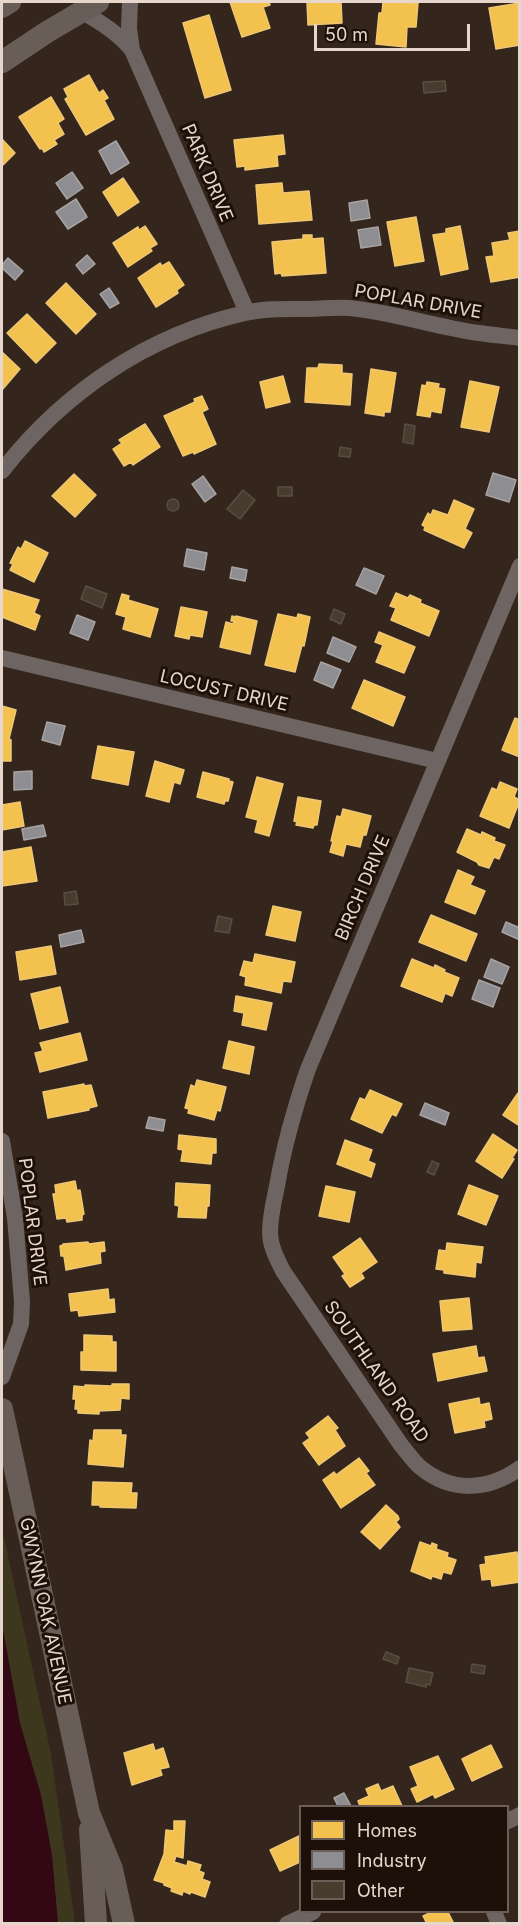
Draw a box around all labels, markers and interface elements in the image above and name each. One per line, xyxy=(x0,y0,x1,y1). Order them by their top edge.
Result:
scale bar xyxy=(317,12,473,50)
text: 50 m xyxy=(325,24,368,45)
street label: PARK DRIVE xyxy=(177,121,237,225)
street label: POPLAR DRIVE xyxy=(353,280,483,324)
street label: LOCUST DRIVE xyxy=(158,666,290,716)
street label: BIRCH DRIVE xyxy=(331,832,395,944)
street label: POPLAR DRIVE xyxy=(13,1157,51,1287)
street label: SOUTHLAND ROAD xyxy=(319,1297,433,1447)
street label: GWYNN OAK AVENUE xyxy=(15,1516,75,1706)
legend xyxy=(299,1805,509,1913)
text: Homes xyxy=(357,1820,417,1841)
text: Industry xyxy=(357,1850,427,1871)
text: Other xyxy=(357,1880,405,1901)

